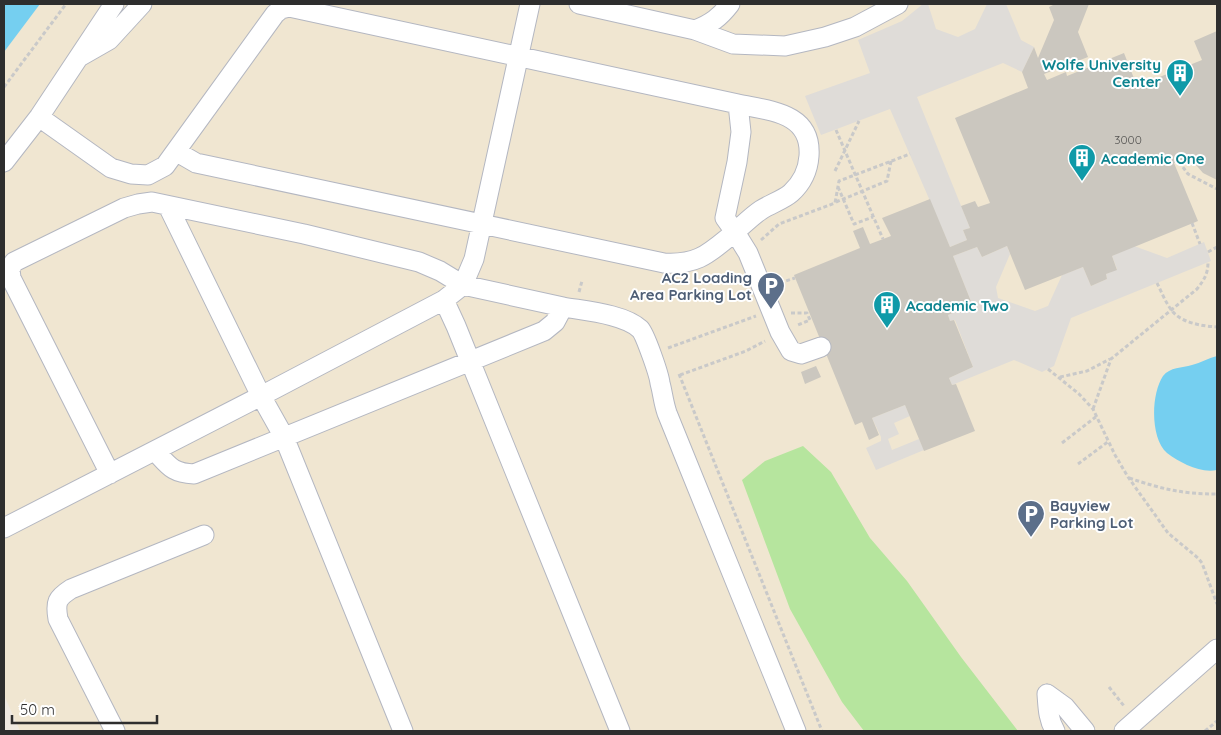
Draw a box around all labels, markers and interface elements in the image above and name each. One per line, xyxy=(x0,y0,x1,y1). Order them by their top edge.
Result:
place label: Wolfe University Center xyxy=(1042,55,1161,91)
building icon: Wolfe University Center xyxy=(1165,58,1195,97)
house number: 3000 xyxy=(1114,132,1142,147)
building icon: Academic One xyxy=(1067,143,1097,182)
place label: Academic One xyxy=(1101,149,1205,168)
place label: AC2 Loading Area Parking Lot xyxy=(630,268,752,304)
parking icon: AC2 Loading Area Parking Lot xyxy=(756,271,786,310)
building icon: Academic Two xyxy=(872,290,902,329)
place label: Academic Two xyxy=(906,296,1009,315)
place label: Bayview Parking Lot xyxy=(1050,496,1134,532)
parking icon: Bayview Parking Lot xyxy=(1016,499,1046,538)
scale bar xyxy=(12,692,158,724)
text: 50 m xyxy=(20,700,55,719)

